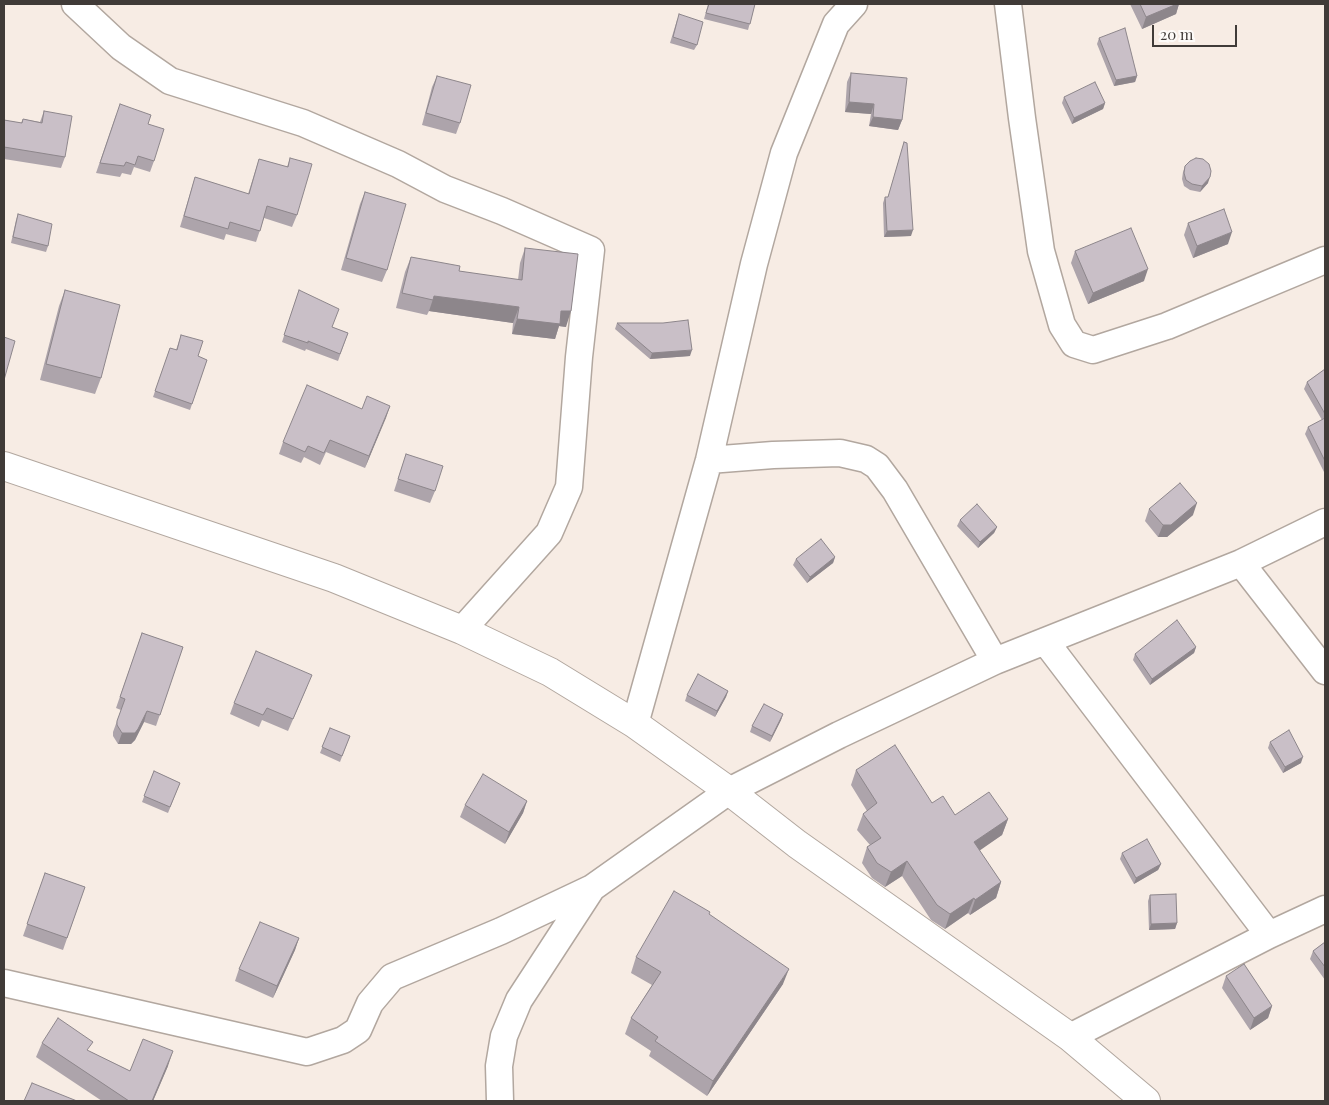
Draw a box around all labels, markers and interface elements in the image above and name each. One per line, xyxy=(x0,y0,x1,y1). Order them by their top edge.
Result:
scale bar xyxy=(1154,15,1239,47)
text: 20 m xyxy=(1160,24,1193,44)

